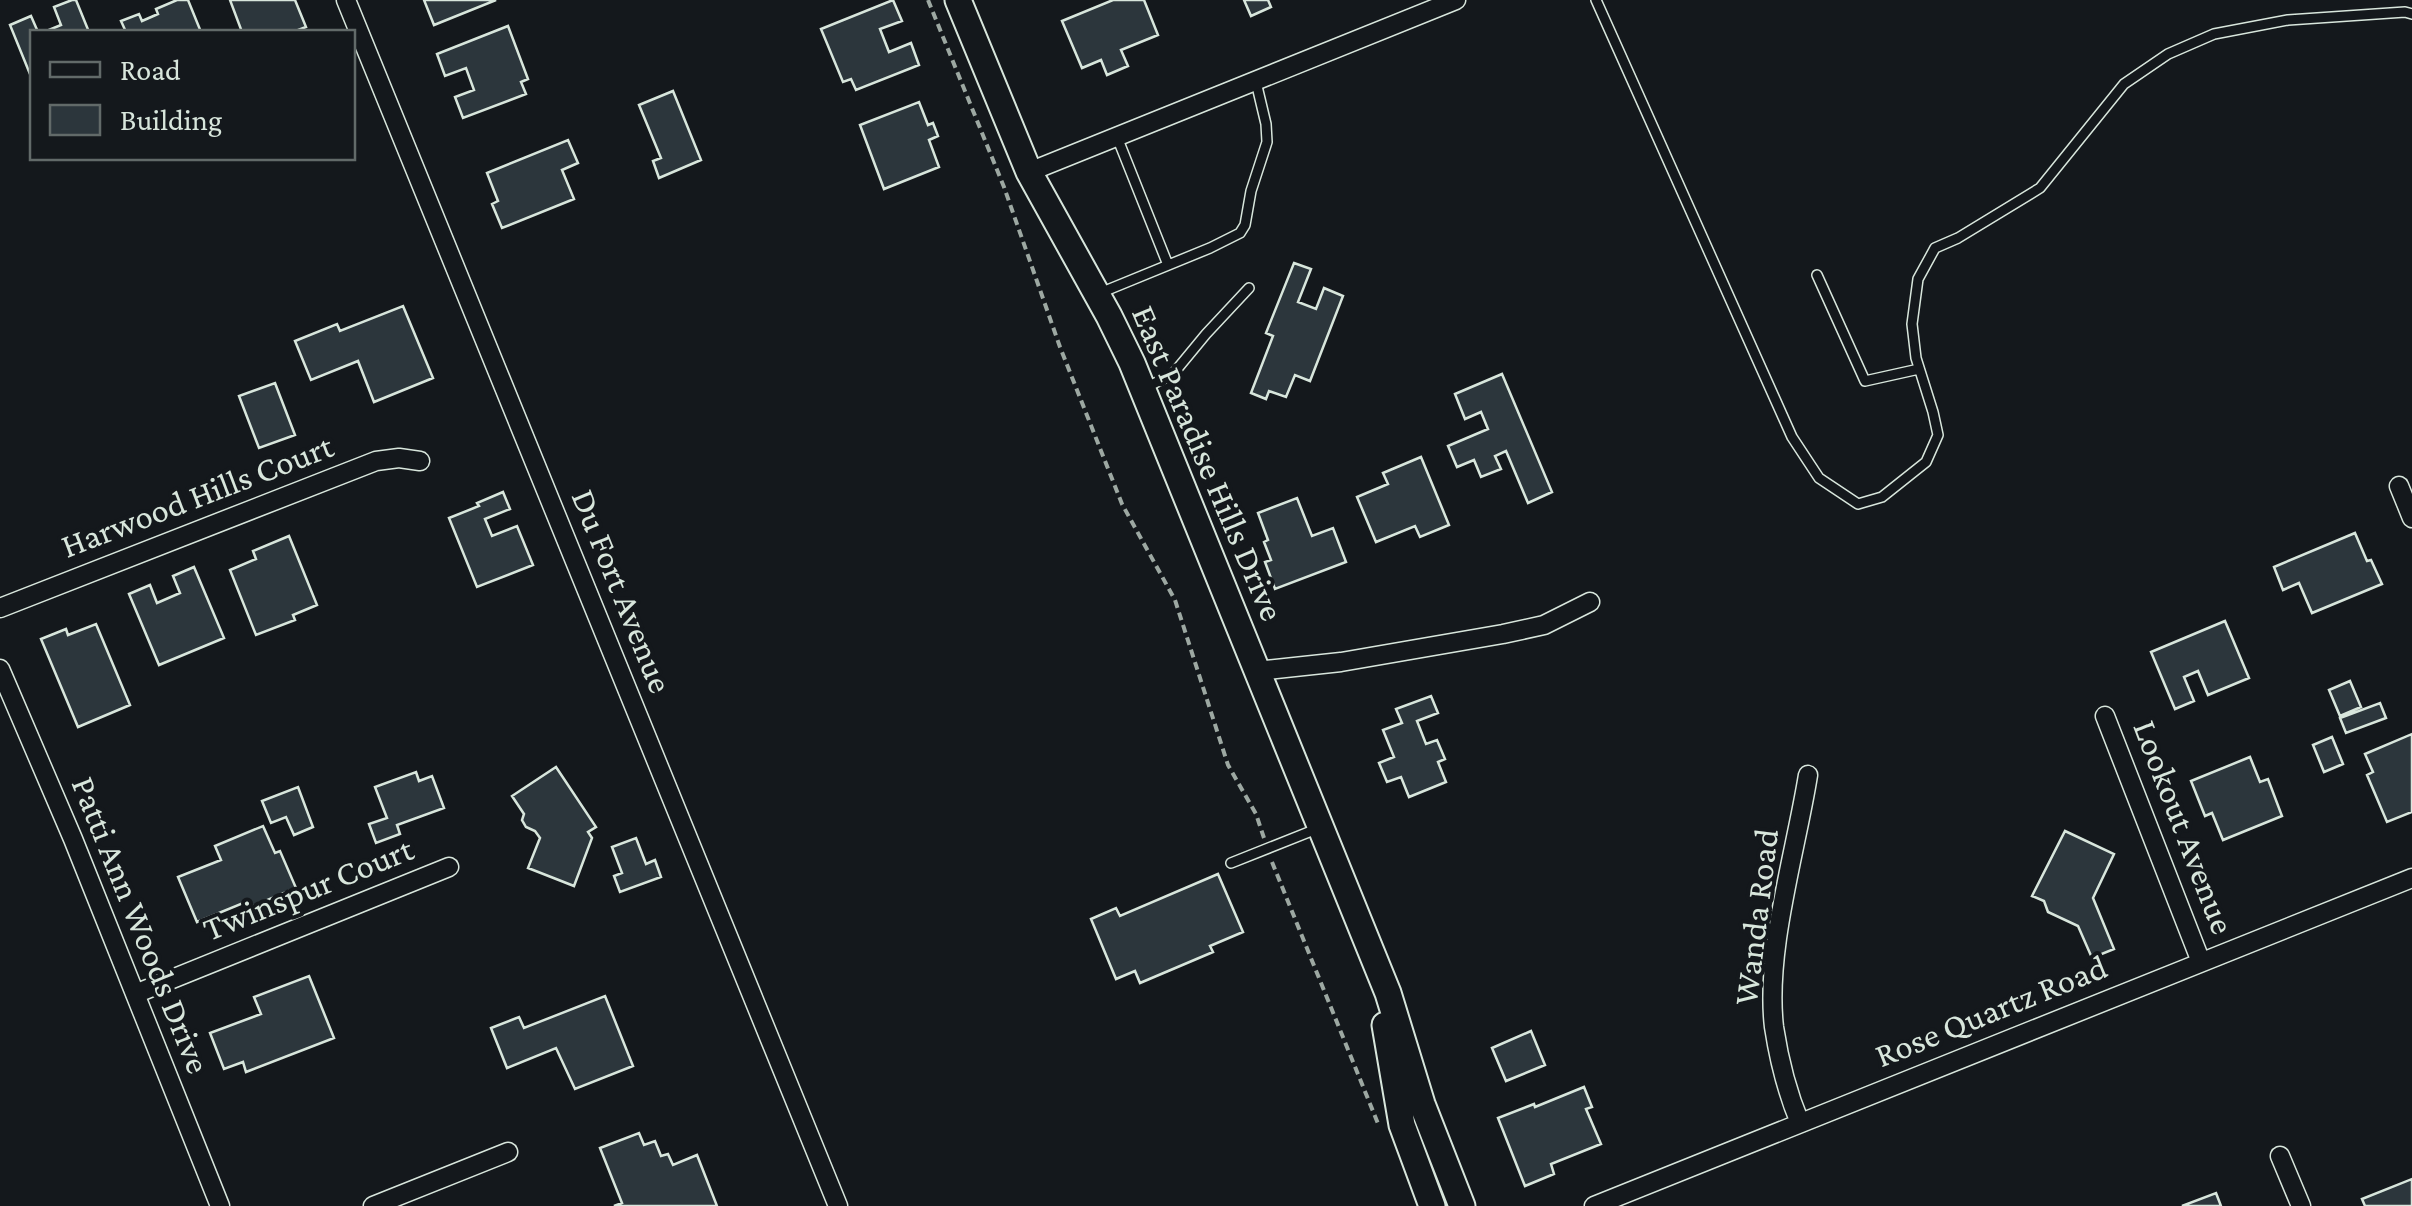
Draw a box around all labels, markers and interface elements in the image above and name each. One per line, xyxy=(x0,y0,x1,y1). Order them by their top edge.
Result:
legend xyxy=(30,30,355,160)
text: Road xyxy=(120,53,181,86)
text: Building xyxy=(120,103,222,137)
street label: East Paradise Hills Drive xyxy=(1124,300,1292,626)
street label: Harwood Hills Court xyxy=(56,426,339,566)
street label: Du Fort Avenue xyxy=(563,484,681,698)
street label: Lookout Avenue xyxy=(2125,715,2243,939)
street label: Patti Ann Woods Drive xyxy=(64,771,218,1079)
street label: Wanda Road xyxy=(1726,826,1786,1008)
street label: Twinspur Court xyxy=(197,829,419,949)
street label: Rose Quartz Road xyxy=(1869,947,2113,1075)

